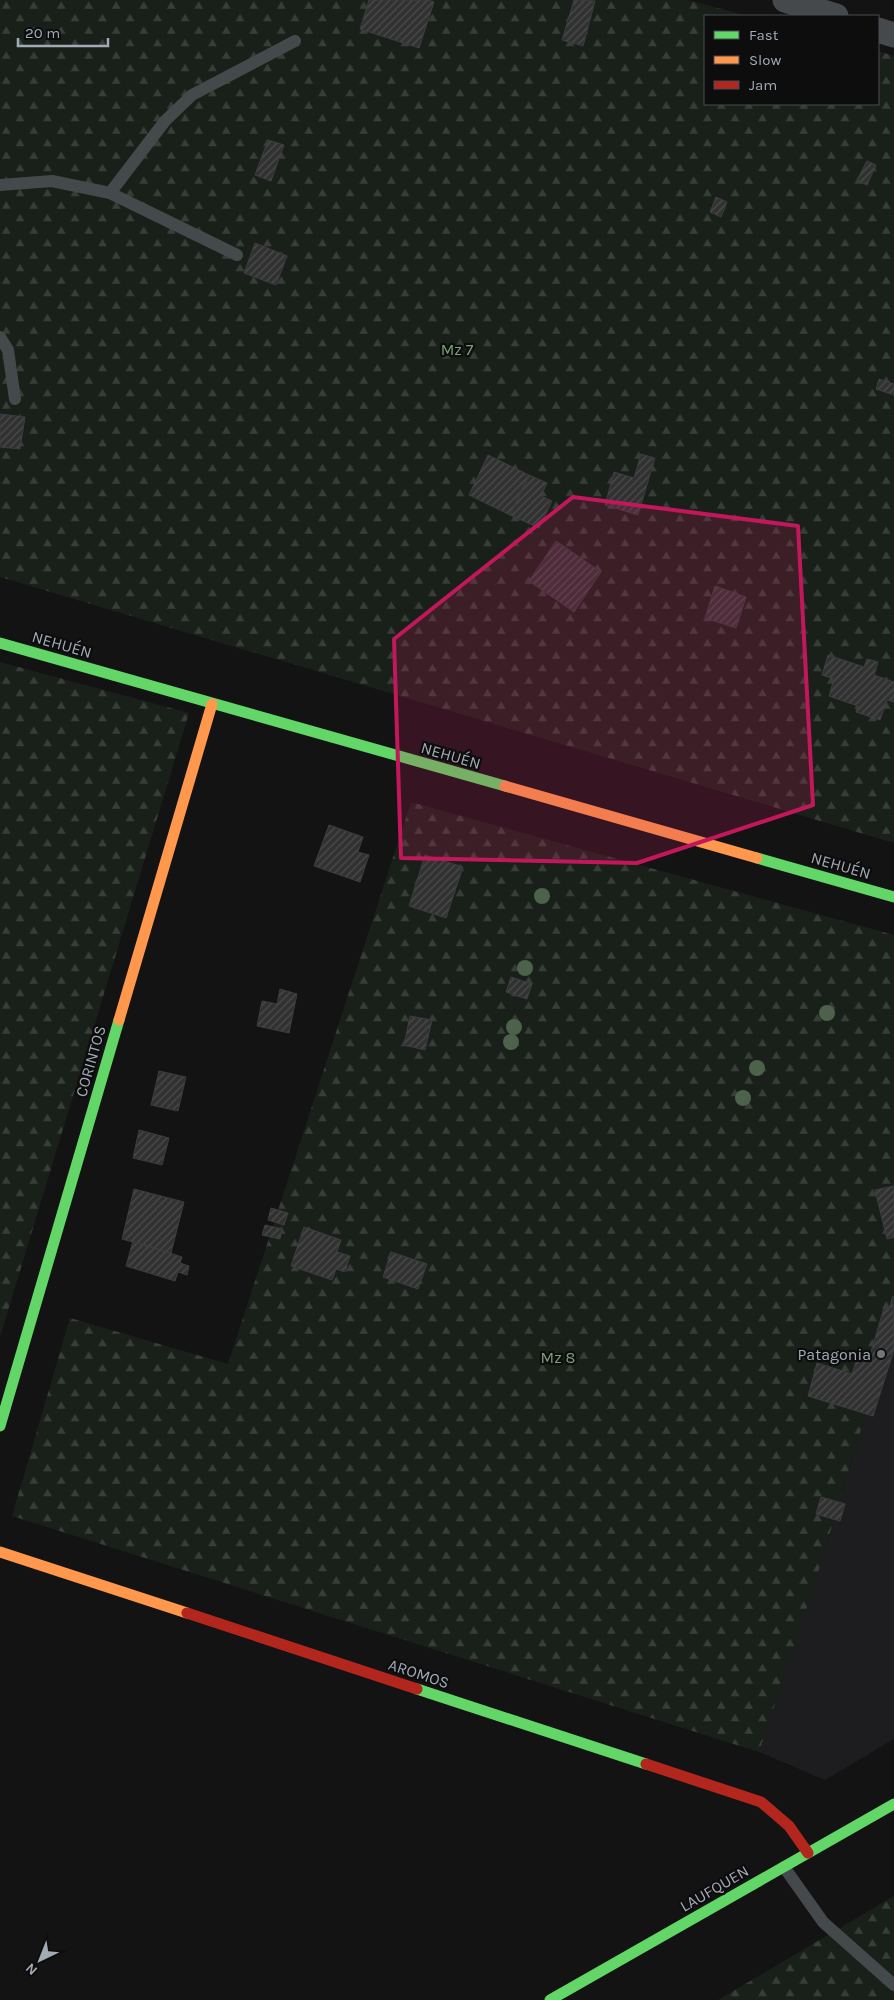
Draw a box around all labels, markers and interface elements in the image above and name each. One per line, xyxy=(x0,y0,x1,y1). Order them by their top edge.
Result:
scale bar xyxy=(18,15,108,47)
legend xyxy=(704,15,879,105)
text: 20 m xyxy=(25,24,60,42)
text: Fast xyxy=(749,26,779,44)
text: Slow xyxy=(749,51,781,69)
text: Jam xyxy=(749,76,777,94)
park label: Mz 7 xyxy=(441,340,474,359)
street label: NEHUÉN xyxy=(30,627,94,662)
street label: NEHUÉN xyxy=(419,738,483,773)
street label: NEHUÉN xyxy=(809,848,873,883)
street label: CORINTOS xyxy=(71,1023,110,1099)
place label: Patagonia xyxy=(798,1345,871,1364)
park label: Mz 8 xyxy=(541,1348,575,1367)
marker: Patagonia xyxy=(875,1348,887,1360)
street label: AROMOS xyxy=(386,1655,452,1692)
street label: LAUFQUEN xyxy=(676,1861,752,1916)
north arrow xyxy=(15,1935,65,1985)
text: N xyxy=(22,1959,41,1979)

